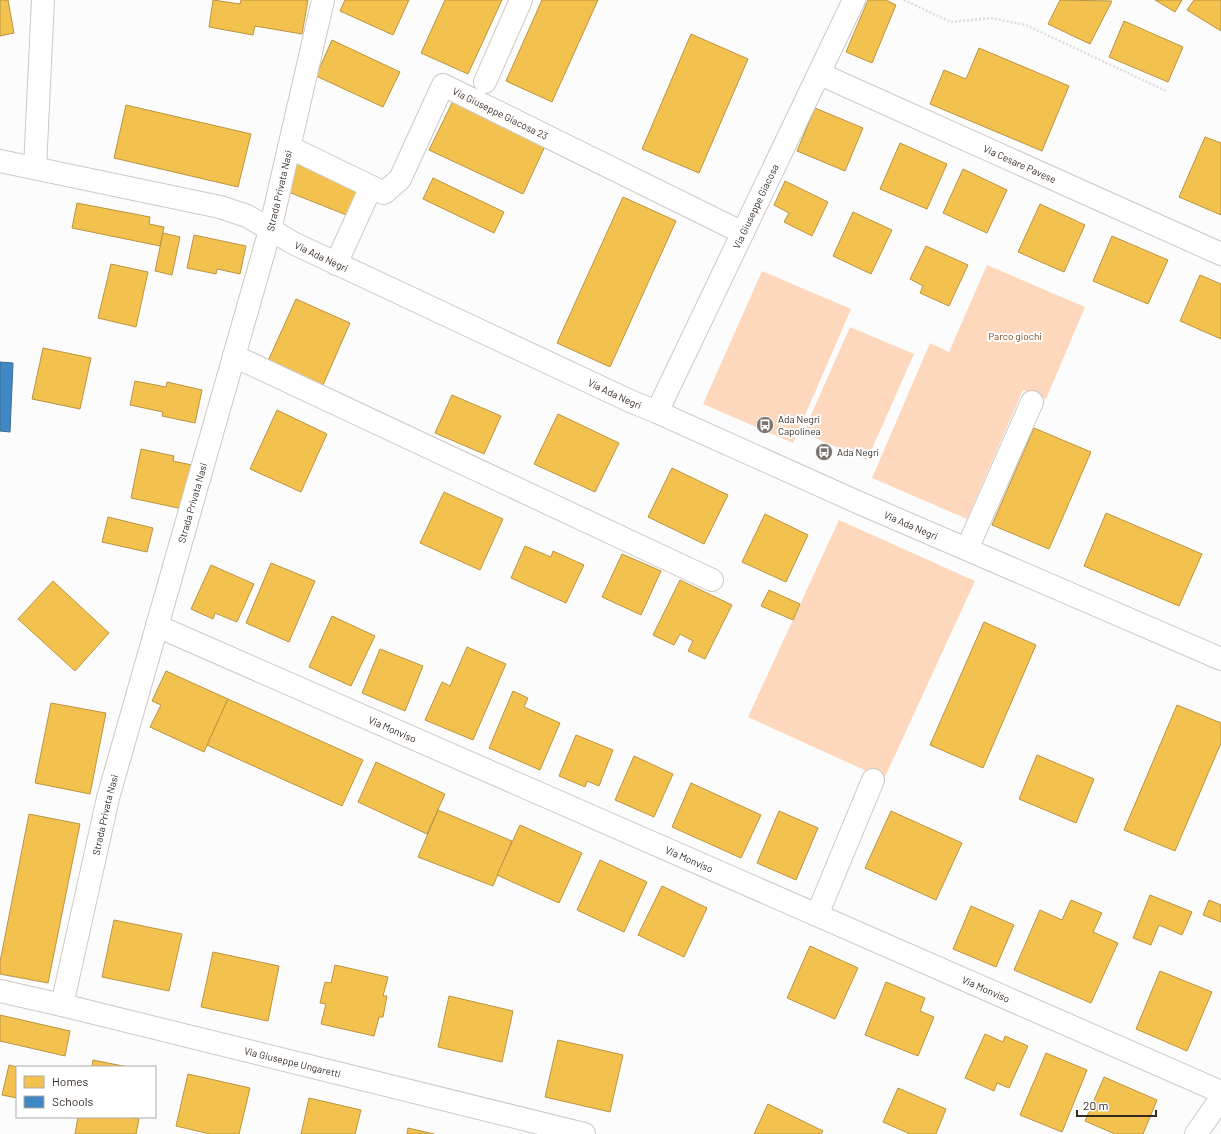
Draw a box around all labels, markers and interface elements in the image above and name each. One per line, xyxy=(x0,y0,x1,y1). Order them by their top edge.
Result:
street label: Via Giuseppe Giacosa 23 xyxy=(450,85,550,142)
street label: Via Cesare Pavese xyxy=(981,142,1058,185)
street label: Strada Privata Nasi xyxy=(264,149,294,232)
street label: Via Giuseppe Giacosa xyxy=(730,162,781,251)
street label: Via Ada Negri xyxy=(293,239,350,274)
park label: Parco giochi xyxy=(988,330,1042,342)
street label: Via Ada Negri xyxy=(586,376,644,411)
place label: Ada Negri Capolinea xyxy=(778,413,821,437)
bus stop icon: Ada Negri Capolinea xyxy=(755,415,775,435)
bus stop icon: Ada Negri xyxy=(814,442,834,462)
place label: Ada Negri xyxy=(837,446,879,458)
street label: Strada Privata Nasi xyxy=(175,461,209,544)
street label: Via Ada Negri xyxy=(882,508,940,542)
street label: Via Monviso xyxy=(367,713,418,745)
street label: Strada Privata Nasi xyxy=(89,773,120,856)
street label: Via Monviso xyxy=(663,843,715,875)
street label: Via Monviso xyxy=(960,973,1012,1005)
street label: Via Giuseppe Ungaretti xyxy=(243,1044,342,1080)
legend xyxy=(16,1066,156,1118)
text: Homes xyxy=(52,1074,89,1088)
scale bar xyxy=(1077,1092,1156,1118)
text: Schools xyxy=(52,1094,93,1108)
text: 20 m xyxy=(1083,1098,1109,1112)

